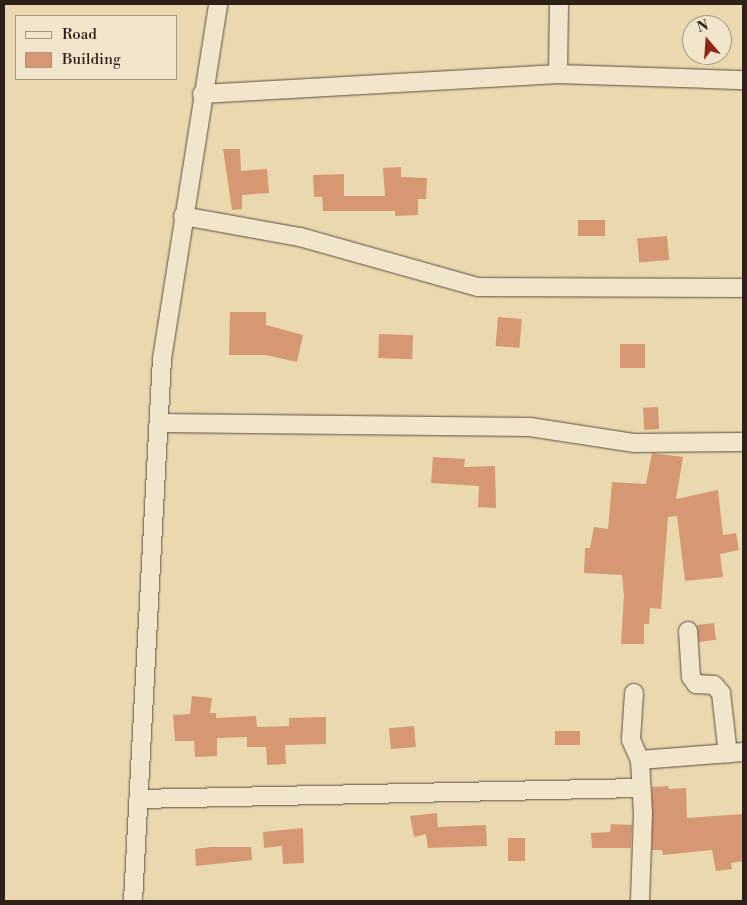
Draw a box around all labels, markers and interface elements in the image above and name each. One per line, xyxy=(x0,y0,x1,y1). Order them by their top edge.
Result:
legend xyxy=(15,15,178,80)
north arrow xyxy=(682,15,732,65)
text: N xyxy=(695,16,711,37)
text: Road xyxy=(62,25,97,44)
text: Building xyxy=(62,50,121,69)

